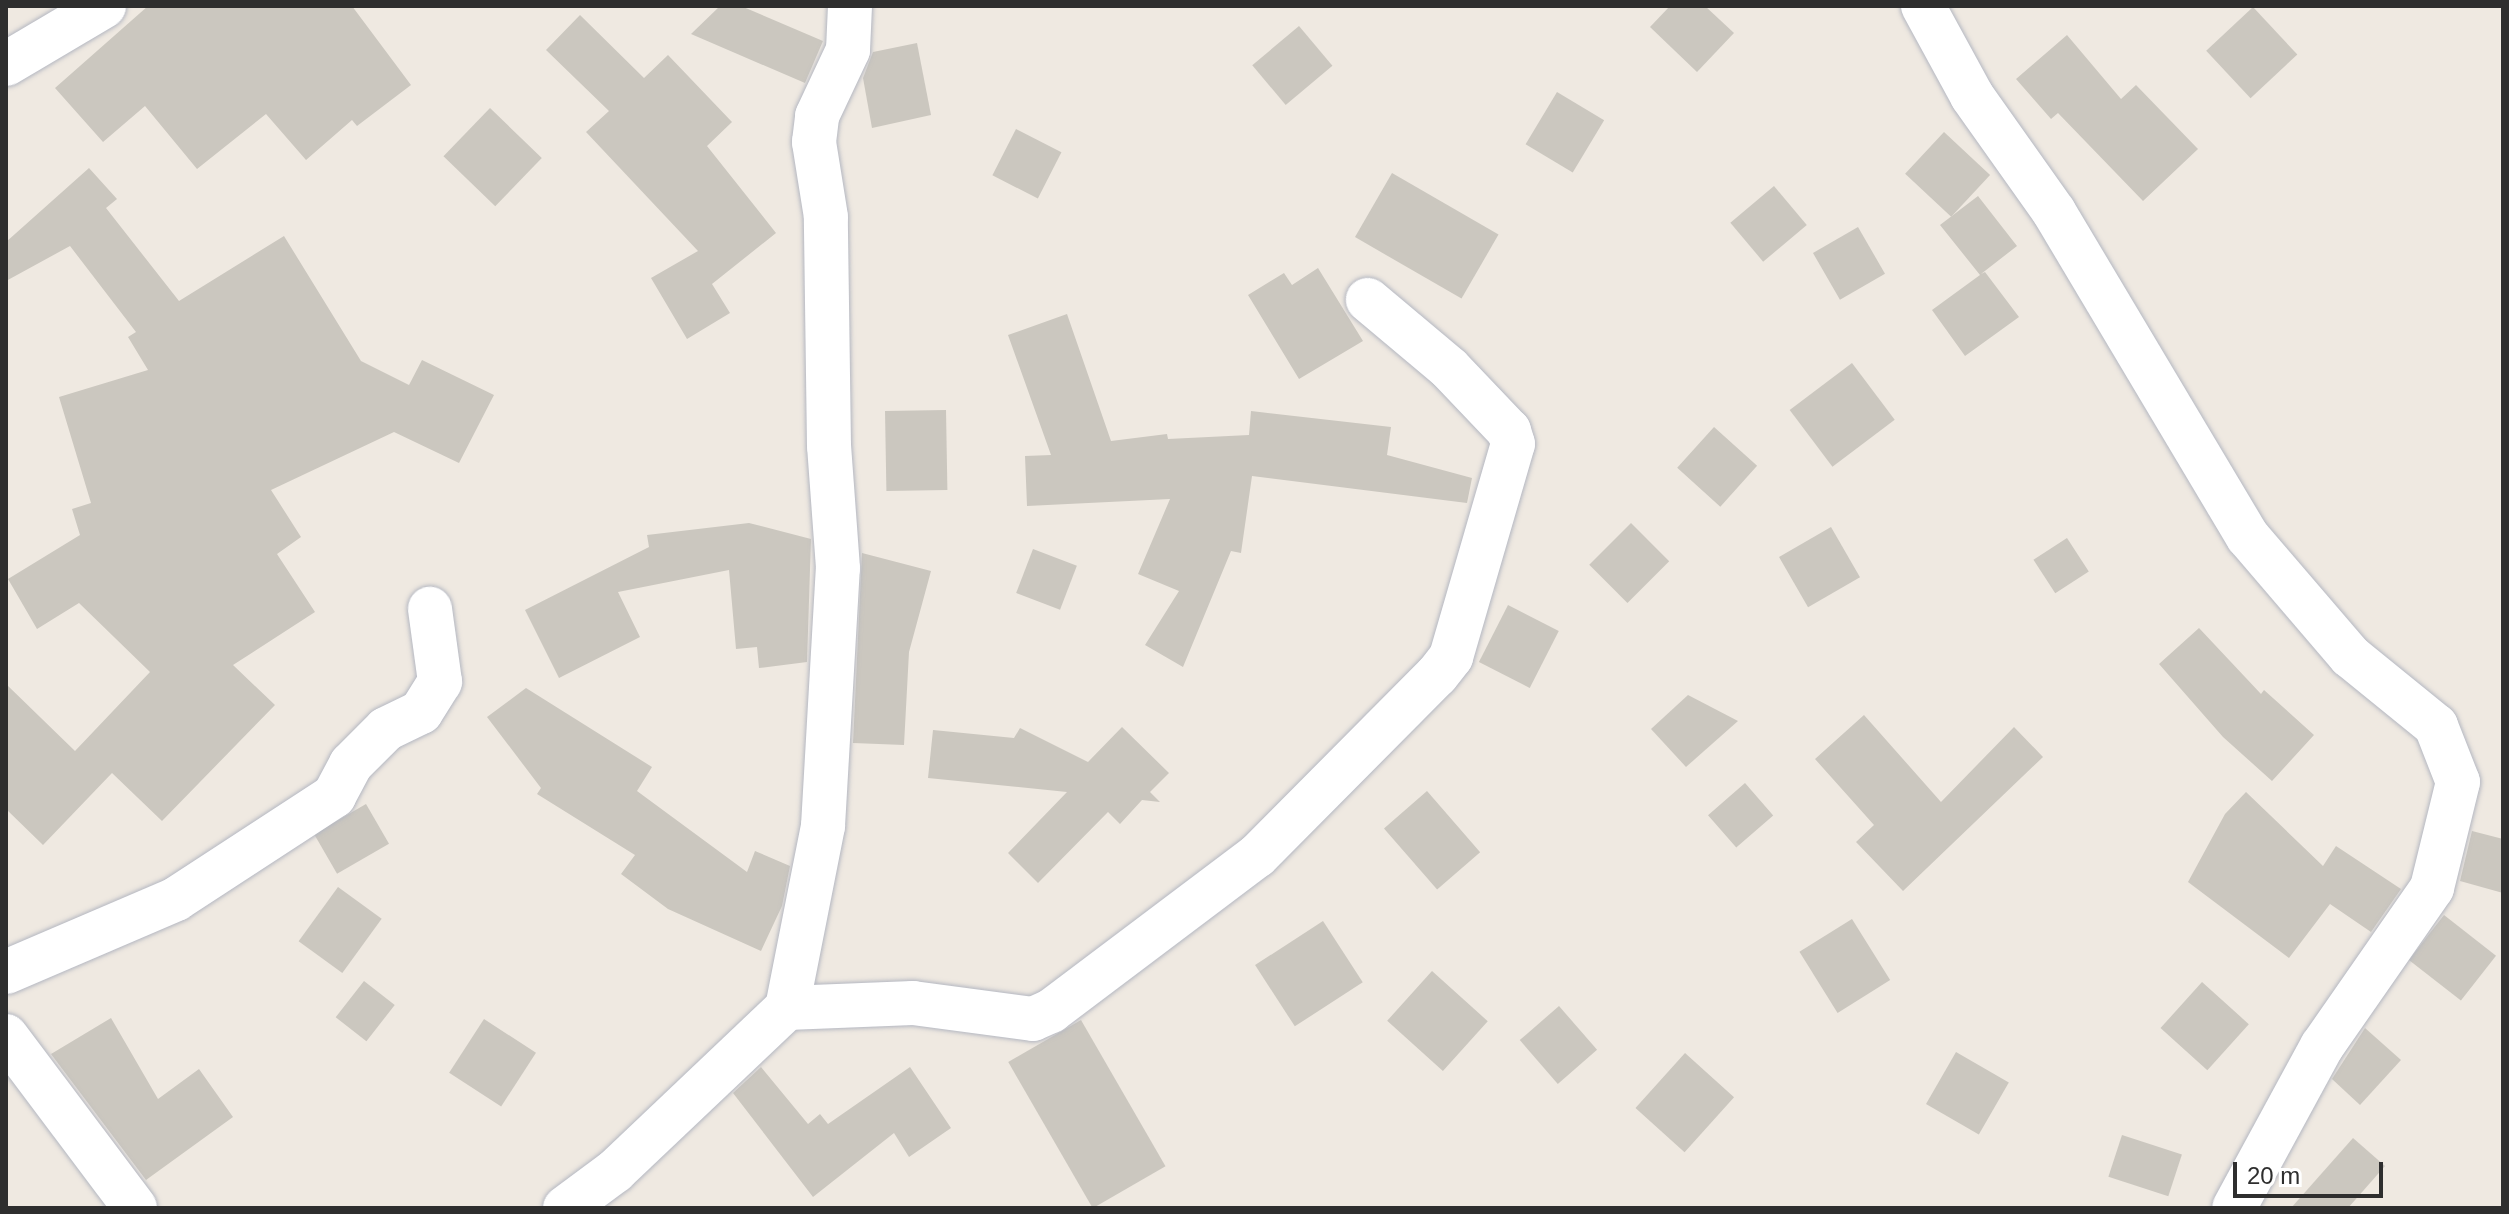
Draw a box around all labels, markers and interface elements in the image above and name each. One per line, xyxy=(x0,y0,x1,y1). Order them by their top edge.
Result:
scale bar xyxy=(2237,1146,2387,1196)
text: 20 m xyxy=(2247,1162,2300,1189)

